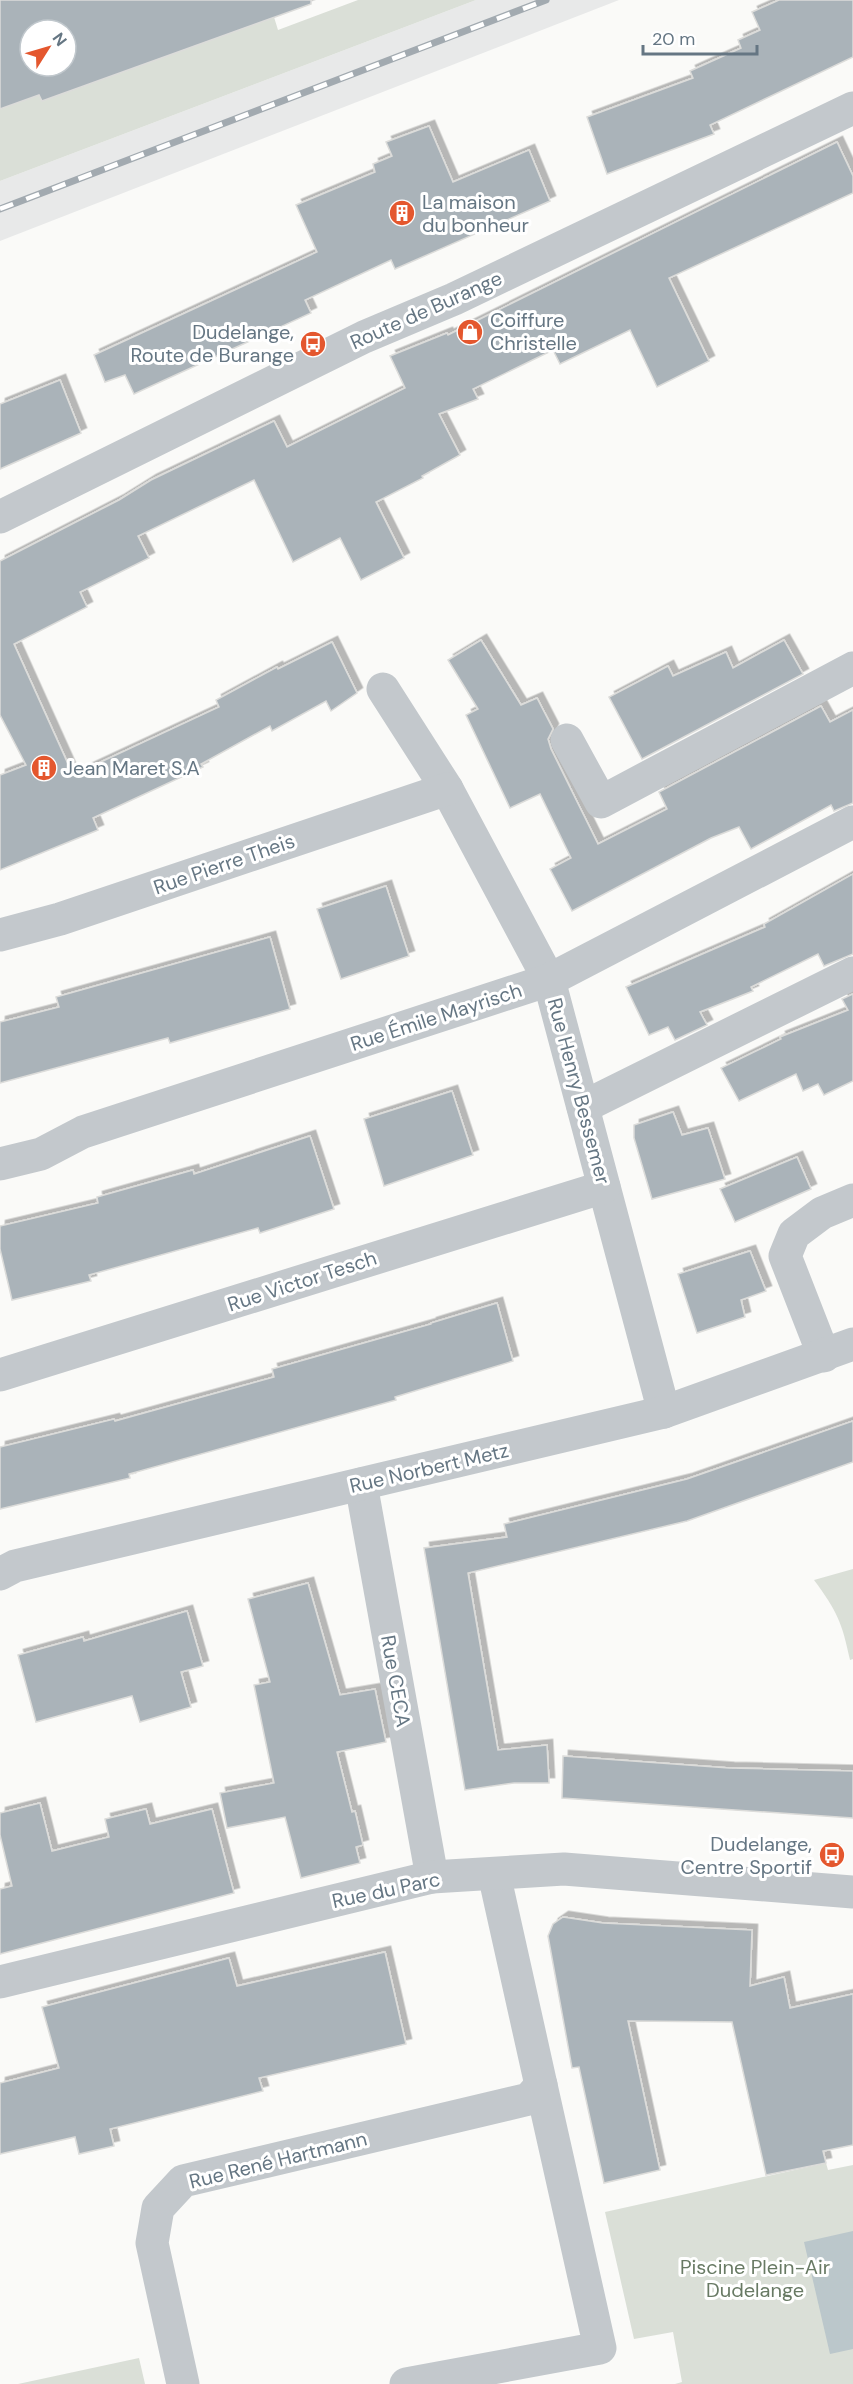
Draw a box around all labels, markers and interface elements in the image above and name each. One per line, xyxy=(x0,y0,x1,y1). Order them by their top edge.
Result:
north arrow xyxy=(18,18,78,78)
scale bar xyxy=(643,18,757,56)
text: 20 m xyxy=(652,27,695,51)
text: N xyxy=(48,28,71,50)
place label: La maison du bonheur xyxy=(422,189,529,238)
building icon: La maison du bonheur xyxy=(387,198,417,228)
street label: Route de Burange xyxy=(346,265,506,355)
place label: Coiffure Christelle xyxy=(490,307,577,356)
shop icon: Coiffure Christelle xyxy=(455,317,485,347)
place label: Dudelange, Route de Burange xyxy=(131,319,294,368)
bus stop icon: Dudelange, Route de Burange xyxy=(298,329,328,359)
building icon: Jean Maret S.A xyxy=(29,753,59,783)
place label: Jean Maret S.A xyxy=(63,755,200,781)
street label: Rue Pierre Theis xyxy=(150,828,298,900)
street label: Rue Émile Mayrisch xyxy=(347,977,525,1057)
street label: Rue Henry Bessemer xyxy=(542,995,616,1187)
street label: Rue Victor Tesch xyxy=(224,1245,380,1317)
street label: Rue Norbert Metz xyxy=(347,1437,511,1499)
street label: Rue CECA xyxy=(375,1633,417,1729)
place label: Dudelange, Centre Sportif xyxy=(680,1831,812,1880)
bus stop icon: Dudelange, Centre Sportif xyxy=(817,1840,847,1870)
street label: Rue du Parc xyxy=(330,1866,442,1914)
street label: Rue René Hartmann xyxy=(186,2125,370,2195)
park label: Piscine Plein-Air Dudelange xyxy=(680,2254,830,2303)

